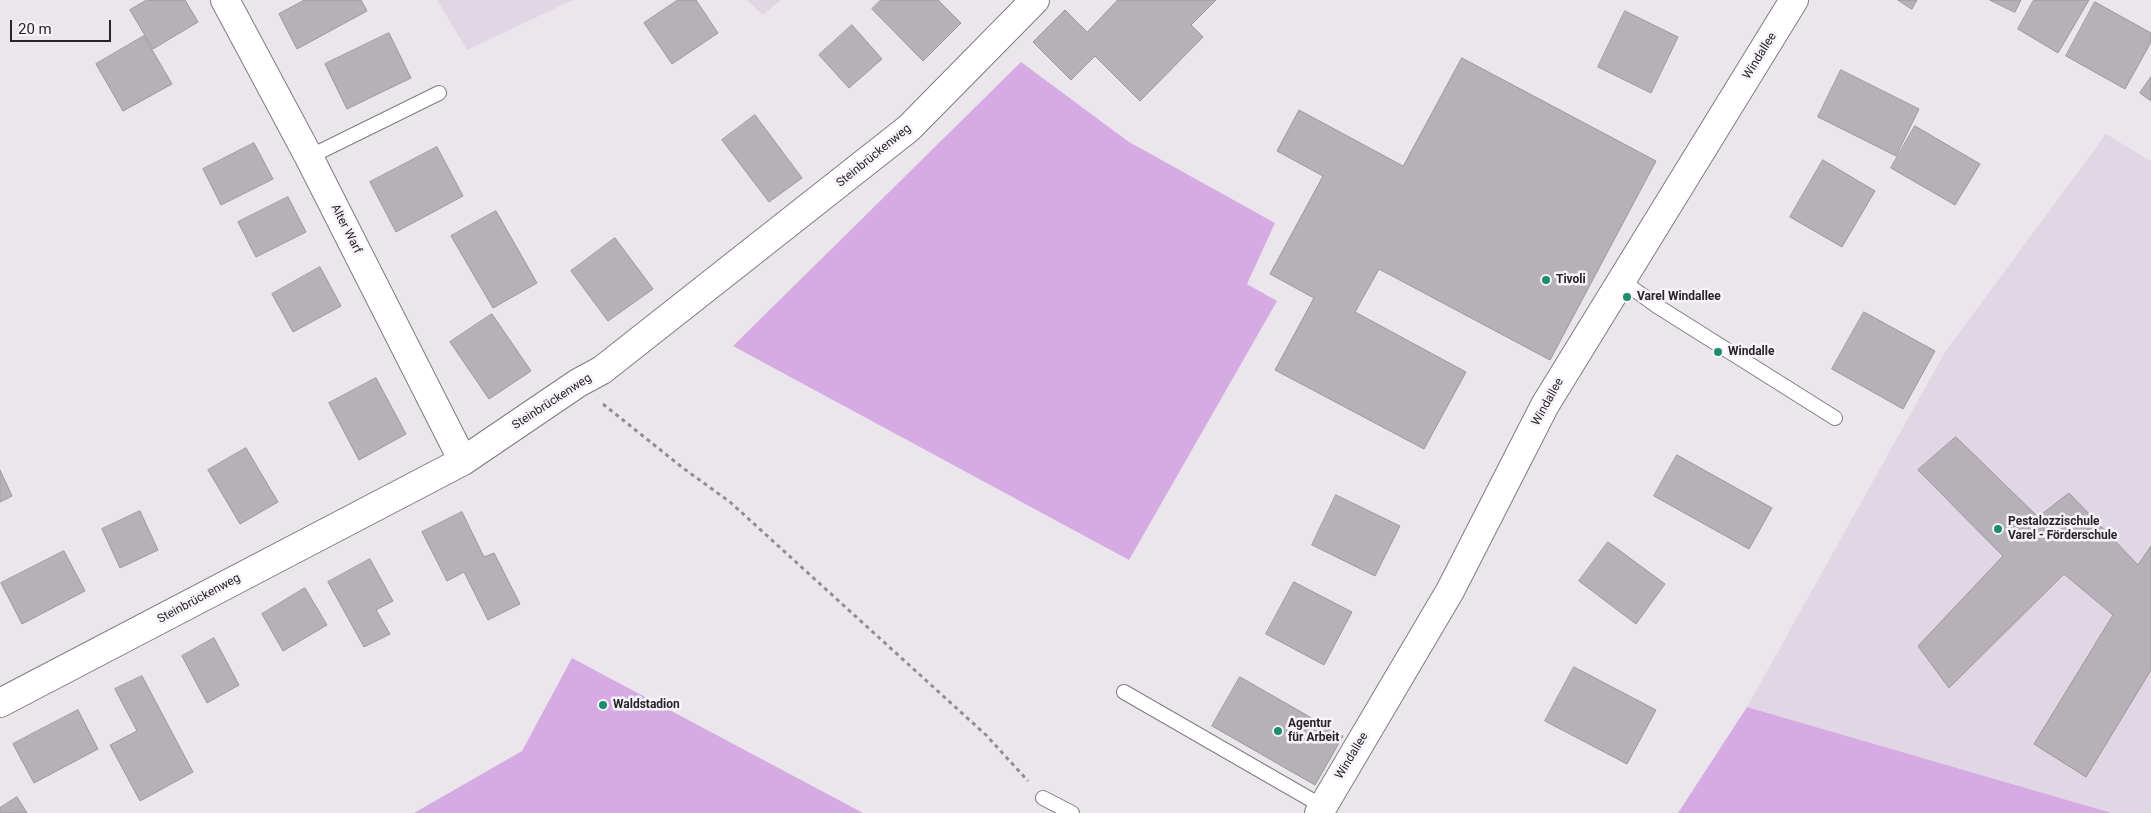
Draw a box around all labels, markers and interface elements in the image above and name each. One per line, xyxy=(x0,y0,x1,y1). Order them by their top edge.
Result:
scale bar xyxy=(12,10,114,42)
text: 20 m xyxy=(18,20,52,38)
street label: Windallee xyxy=(1740,30,1780,82)
street label: Steinbrückenweg xyxy=(834,122,914,190)
street label: Alter Warf xyxy=(327,202,365,256)
place label: Tivoli xyxy=(1556,273,1586,287)
marker: Tivoli xyxy=(1540,274,1552,286)
place label: Varel Windallee xyxy=(1637,290,1721,304)
marker: Varel Windallee xyxy=(1621,291,1633,303)
place label: Windalle xyxy=(1728,345,1774,359)
marker: Windalle xyxy=(1712,346,1724,358)
street label: Steinbrückenweg xyxy=(510,371,594,433)
street label: Windallee xyxy=(1529,376,1567,428)
place label: Pestalozzischule Varel - Förderschule xyxy=(2008,515,2117,543)
marker: Pestalozzischule Varel - Förderschule xyxy=(1992,523,2004,535)
street label: Steinbrückenweg xyxy=(155,571,243,627)
place label: Waldstadion xyxy=(613,698,680,712)
marker: Waldstadion xyxy=(597,699,609,711)
place label: Agentur für Arbeit xyxy=(1288,717,1339,745)
marker: Agentur für Arbeit xyxy=(1272,725,1284,737)
street label: Windallee xyxy=(1332,730,1372,782)

